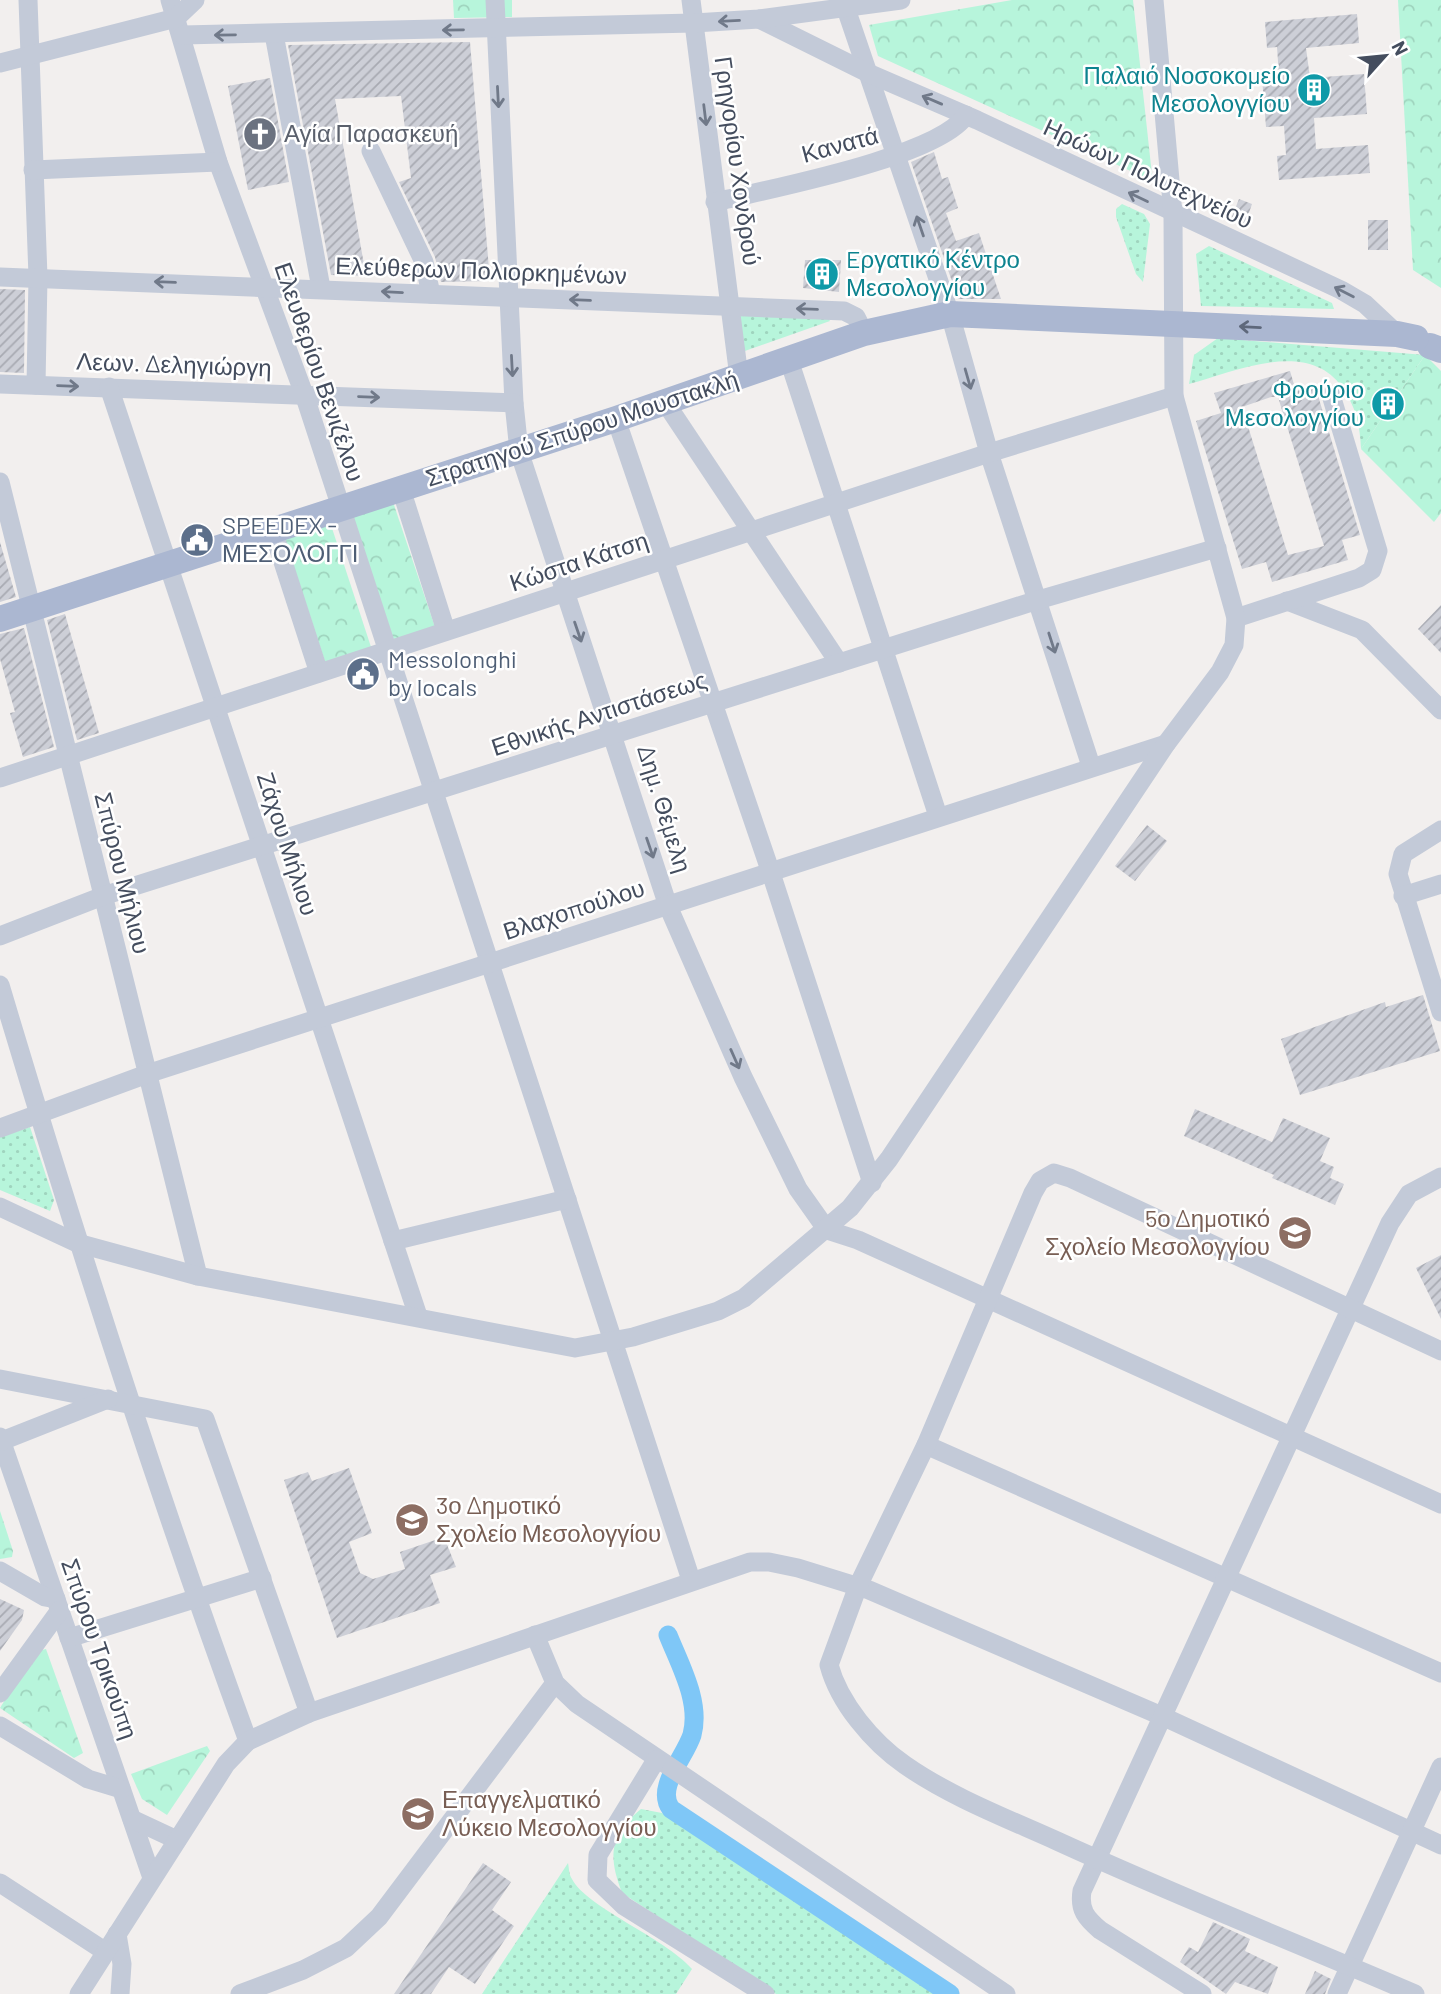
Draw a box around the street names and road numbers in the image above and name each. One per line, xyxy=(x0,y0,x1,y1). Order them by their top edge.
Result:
street label: Γρηγορίου Χονδρού xyxy=(709,54,768,267)
street label: Ηρώων Πολυτεχνείου xyxy=(1039,111,1258,234)
street label: Κανατά xyxy=(798,119,881,168)
street label: Ελεύθερων Πολιορκημένων xyxy=(335,250,627,289)
street label: Ελευθερίου Βενιζέλου xyxy=(269,258,371,485)
street label: Λεων. Δεληγιώργη xyxy=(76,346,272,381)
street label: Στρατηγού Σπύρου Μουστακλή xyxy=(422,363,741,492)
street label: Κώστα Κάτση xyxy=(506,525,651,597)
street label: Εθνικής Αντιστάσεως xyxy=(487,664,710,761)
street label: Δημ. Θέμελη xyxy=(632,741,699,876)
street label: Ζάχου Μήλιου xyxy=(252,768,325,919)
street label: Σπύρου Μήλιου xyxy=(89,789,158,956)
street label: Βλαχοπούλου xyxy=(499,872,648,945)
street label: Σπύρου Τρικούπη xyxy=(56,1554,145,1743)

